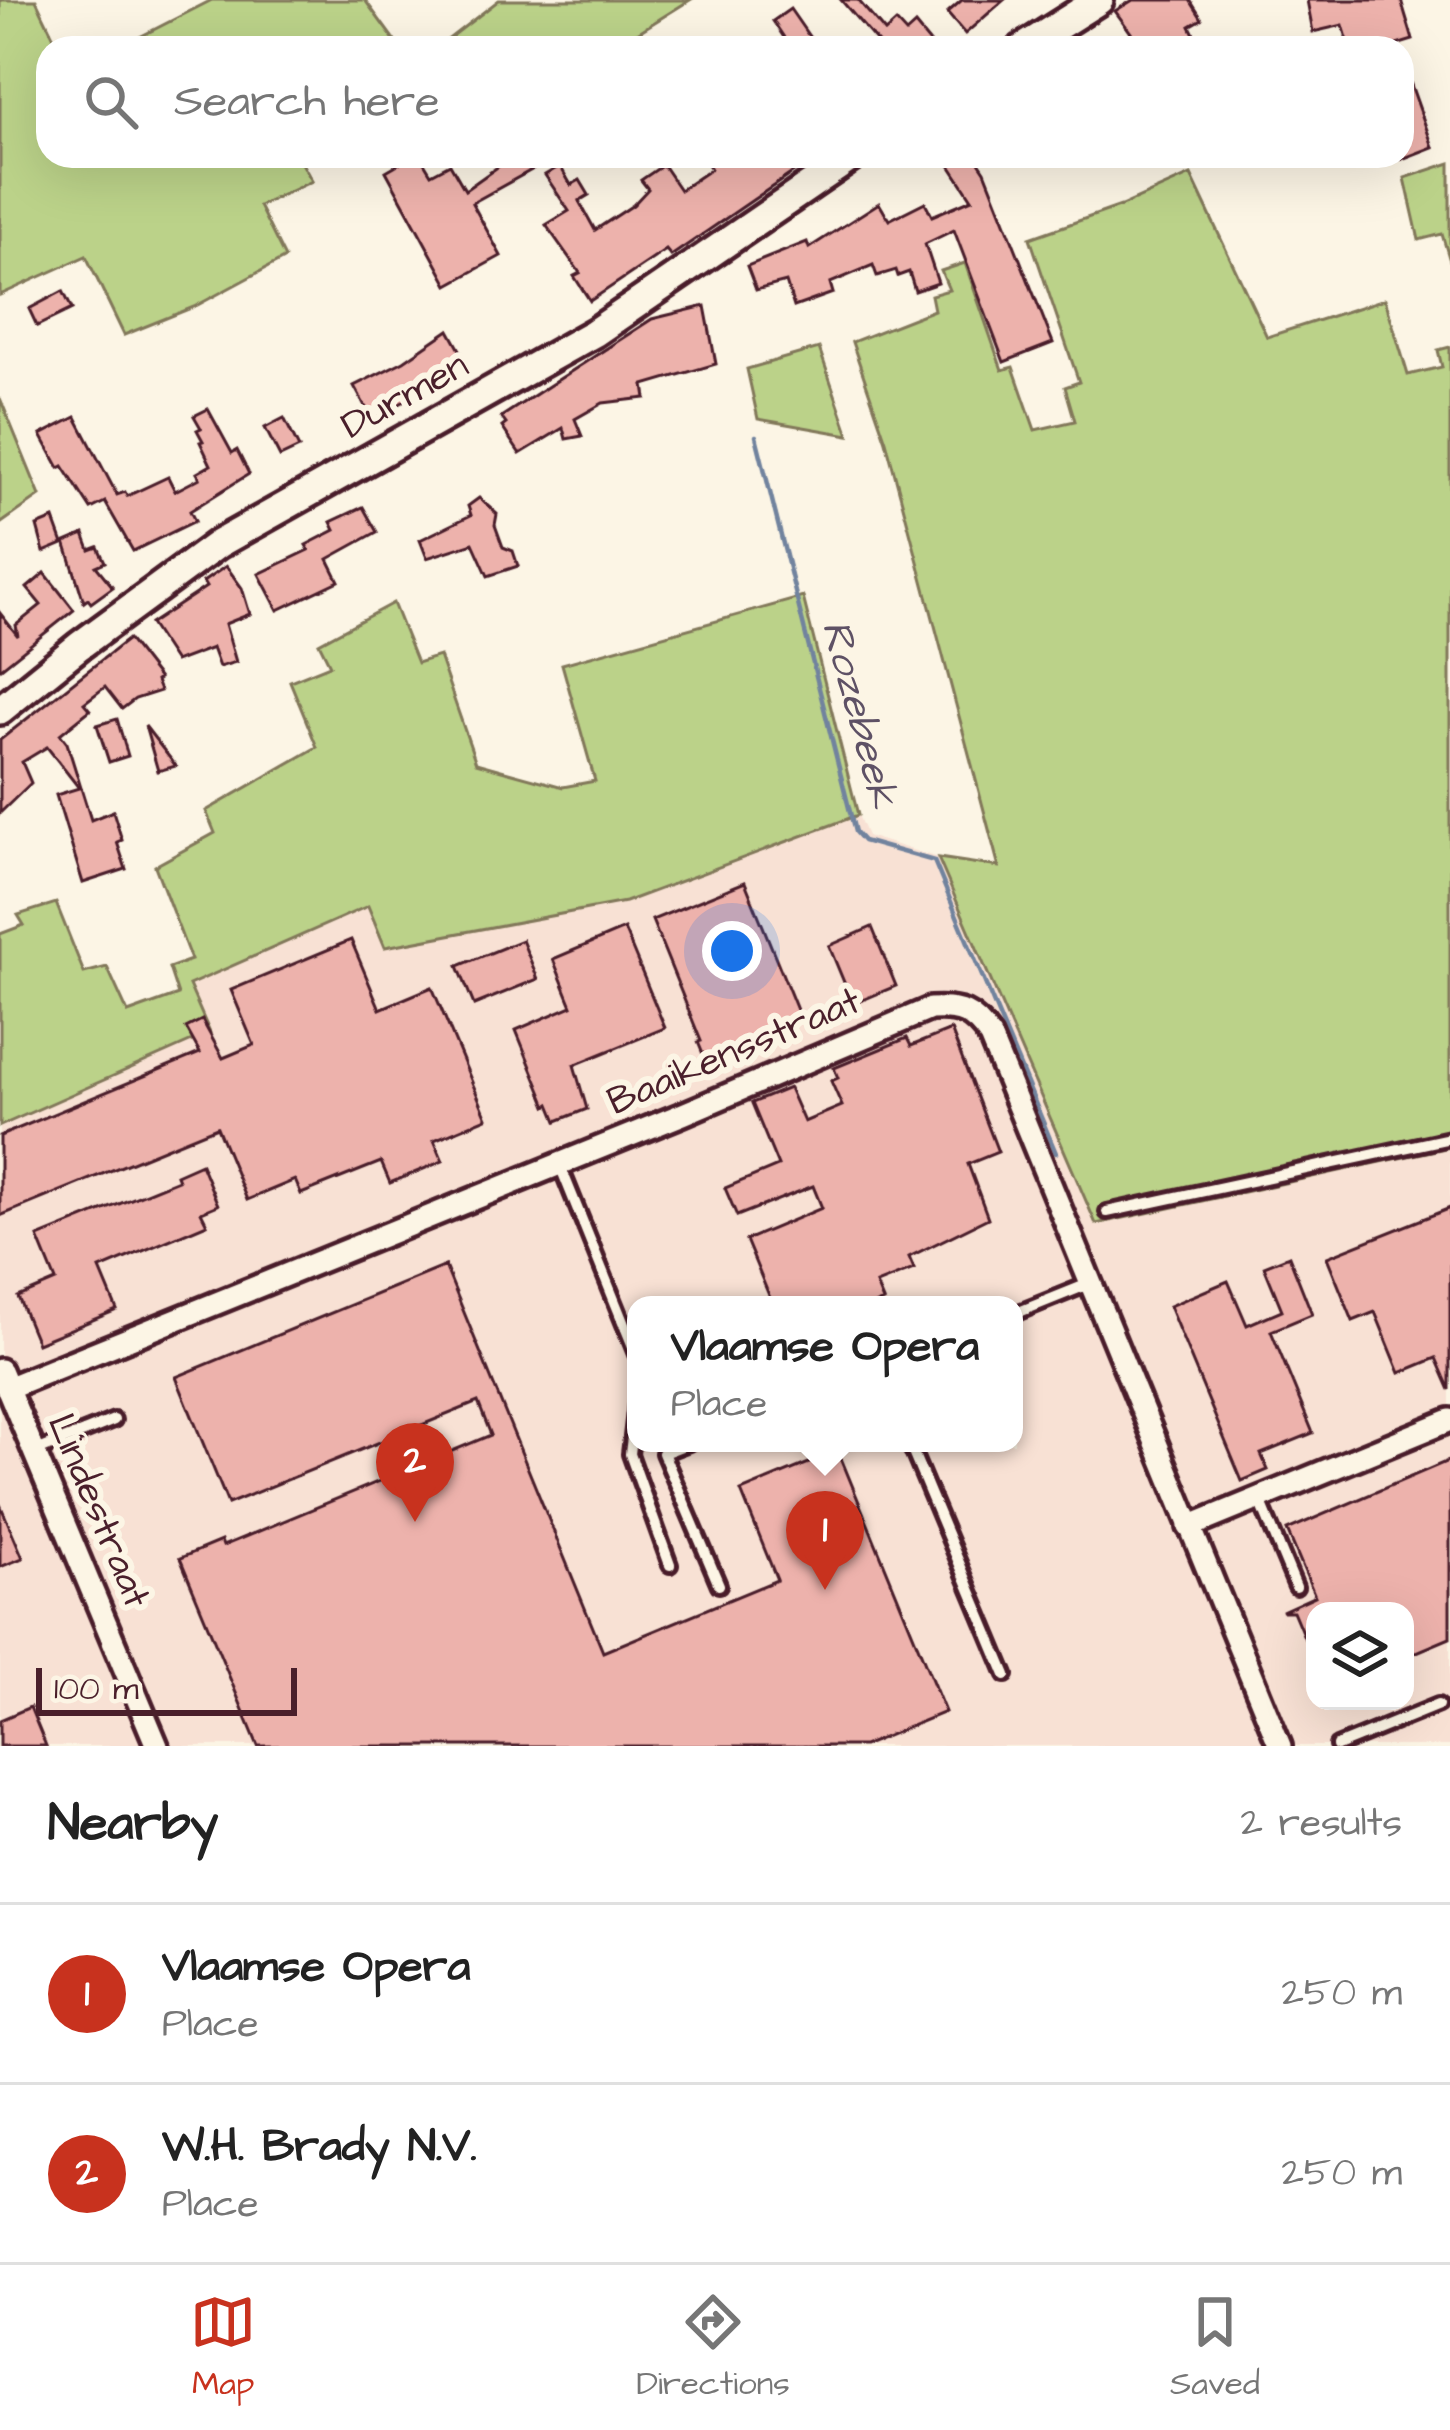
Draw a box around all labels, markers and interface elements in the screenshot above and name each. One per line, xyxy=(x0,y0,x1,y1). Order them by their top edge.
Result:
search box xyxy=(36,36,1414,168)
icon: search xyxy=(78,69,144,135)
text: Search here xyxy=(174,71,440,133)
street label: Durmen xyxy=(332,339,478,453)
water label: Rozebeek xyxy=(806,614,912,815)
your location xyxy=(702,921,762,981)
street label: Baaikensstraat xyxy=(599,974,869,1130)
popup xyxy=(627,1296,1023,1452)
text: Vlaamse Opera xyxy=(671,1316,979,1378)
text: Place xyxy=(671,1378,767,1432)
street label: Lindestraat xyxy=(33,1406,163,1616)
pin: 2 xyxy=(376,1423,454,1522)
pin: 1 xyxy=(786,1491,864,1590)
map controls xyxy=(1306,1602,1414,1710)
button: layers xyxy=(1306,1602,1414,1710)
scale bar xyxy=(36,1662,297,1715)
text: 100 m xyxy=(54,1666,139,1712)
text: Nearby xyxy=(48,1789,218,1860)
text: 2 results xyxy=(1241,1797,1402,1851)
text: Vlaamse Opera xyxy=(162,1936,470,1998)
text: 1 xyxy=(85,1967,90,2021)
text: 250 m xyxy=(1281,1967,1402,2021)
text: Place xyxy=(162,1998,259,2052)
text: W.H. Brady N.V. xyxy=(162,2116,477,2178)
text: 2 xyxy=(76,2147,98,2201)
text: 250 m xyxy=(1281,2147,1402,2201)
text: Place xyxy=(162,2178,259,2232)
tab: Map xyxy=(190,2289,256,2407)
tab: Directions xyxy=(636,2289,790,2407)
tab: Saved xyxy=(1170,2289,1260,2407)

